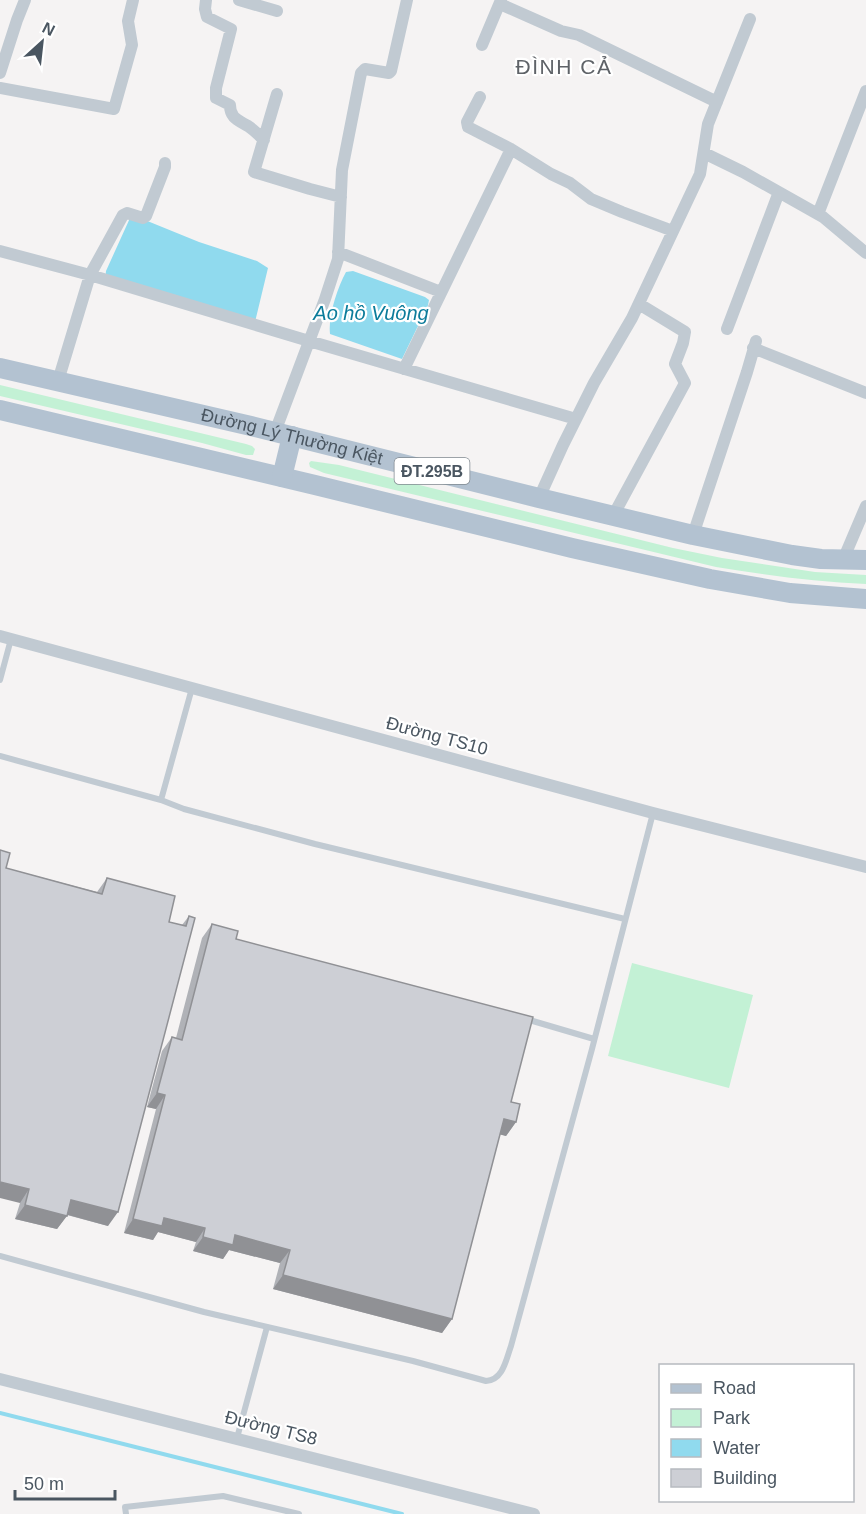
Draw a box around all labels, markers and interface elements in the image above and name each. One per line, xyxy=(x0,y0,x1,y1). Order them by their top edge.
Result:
north arrow xyxy=(12,12,72,72)
text: N xyxy=(40,19,58,39)
district label: ĐÌNH CẢ xyxy=(516,55,612,78)
water label: Ao hồ Vuông xyxy=(312,302,429,324)
street label: Đường Lý Thường Kiệt xyxy=(199,405,385,469)
road number: ĐT.295B xyxy=(394,458,470,484)
street label: Đường TS10 xyxy=(384,713,490,759)
legend xyxy=(659,1364,854,1502)
text: Road xyxy=(713,1378,756,1398)
street label: Đường TS8 xyxy=(223,1407,319,1449)
text: Park xyxy=(713,1408,751,1428)
text: Water xyxy=(713,1438,760,1458)
scale bar xyxy=(15,1463,116,1501)
text: Building xyxy=(713,1468,777,1488)
text: 50 m xyxy=(24,1474,64,1494)

